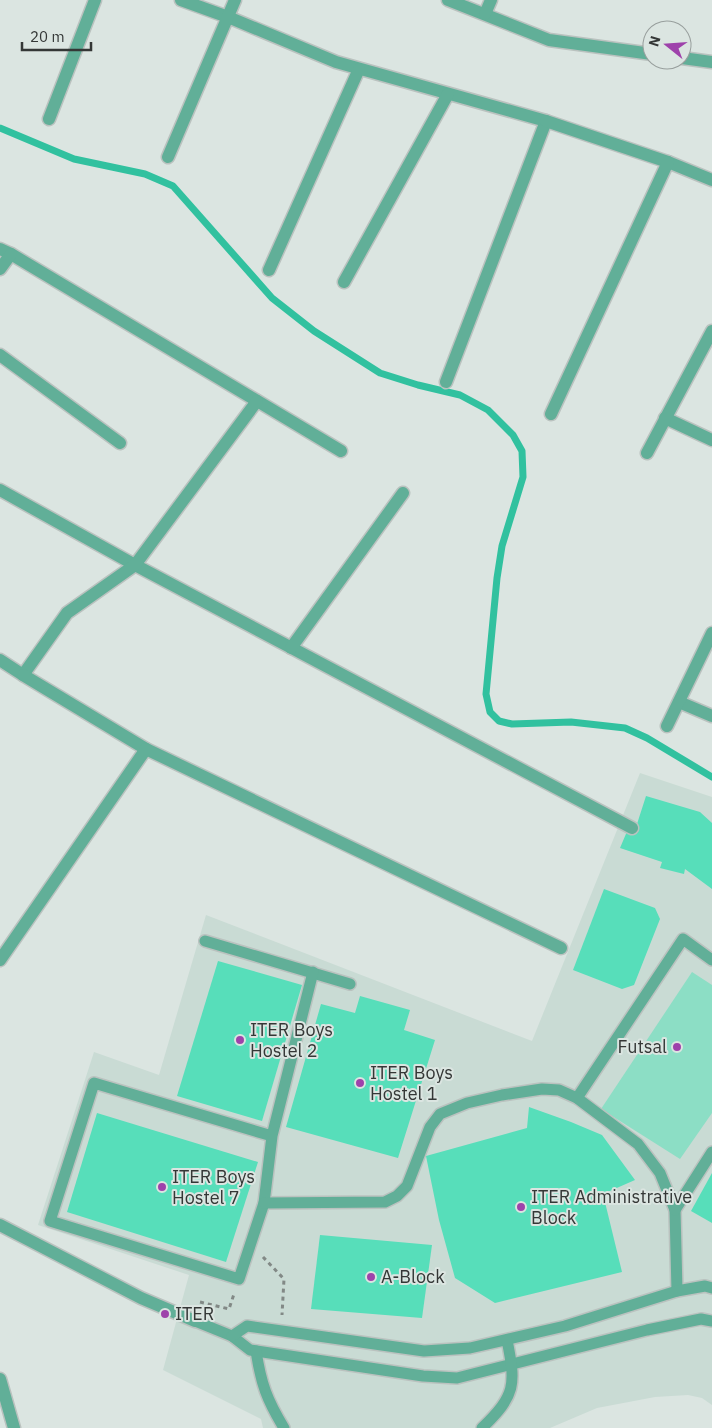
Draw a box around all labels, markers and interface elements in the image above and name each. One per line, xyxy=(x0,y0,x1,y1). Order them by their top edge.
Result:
scale bar xyxy=(22,20,91,52)
north arrow xyxy=(642,20,692,70)
text: 20 m xyxy=(30,27,65,46)
text: N xyxy=(644,34,665,49)
place label: ITER Boys Hostel 2 xyxy=(250,1018,333,1062)
marker: ITER Boys Hostel 2 xyxy=(234,1034,246,1046)
place label: Futsal xyxy=(618,1035,667,1058)
marker: Futsal xyxy=(671,1041,683,1053)
place label: ITER Boys Hostel 1 xyxy=(370,1061,453,1105)
marker: ITER Boys Hostel 1 xyxy=(354,1077,366,1089)
place label: ITER Boys Hostel 7 xyxy=(172,1165,255,1209)
marker: ITER Boys Hostel 7 xyxy=(156,1181,168,1193)
place label: ITER Administrative Block xyxy=(531,1185,692,1229)
marker: ITER Administrative Block xyxy=(515,1201,527,1213)
place label: A-Block xyxy=(381,1265,445,1288)
marker: A-Block xyxy=(365,1271,377,1283)
place label: ITER xyxy=(175,1302,214,1325)
marker: ITER xyxy=(159,1308,171,1320)

